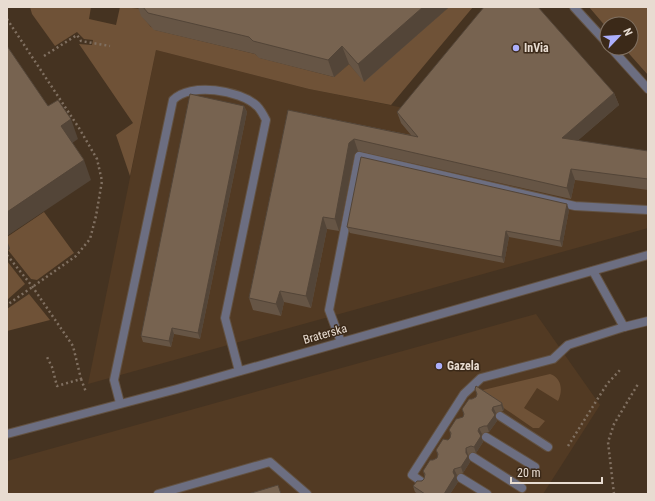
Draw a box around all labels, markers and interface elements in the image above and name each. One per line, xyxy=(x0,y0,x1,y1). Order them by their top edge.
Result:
north arrow xyxy=(599,16,639,56)
text: N xyxy=(620,26,635,38)
place label: InVia xyxy=(524,41,549,55)
marker: InVia xyxy=(511,43,521,53)
street label: Braterska xyxy=(301,321,349,347)
place label: Gazela xyxy=(447,359,480,373)
marker: Gazela xyxy=(434,361,444,371)
scale bar xyxy=(511,459,602,485)
text: 20 m xyxy=(517,466,541,480)

